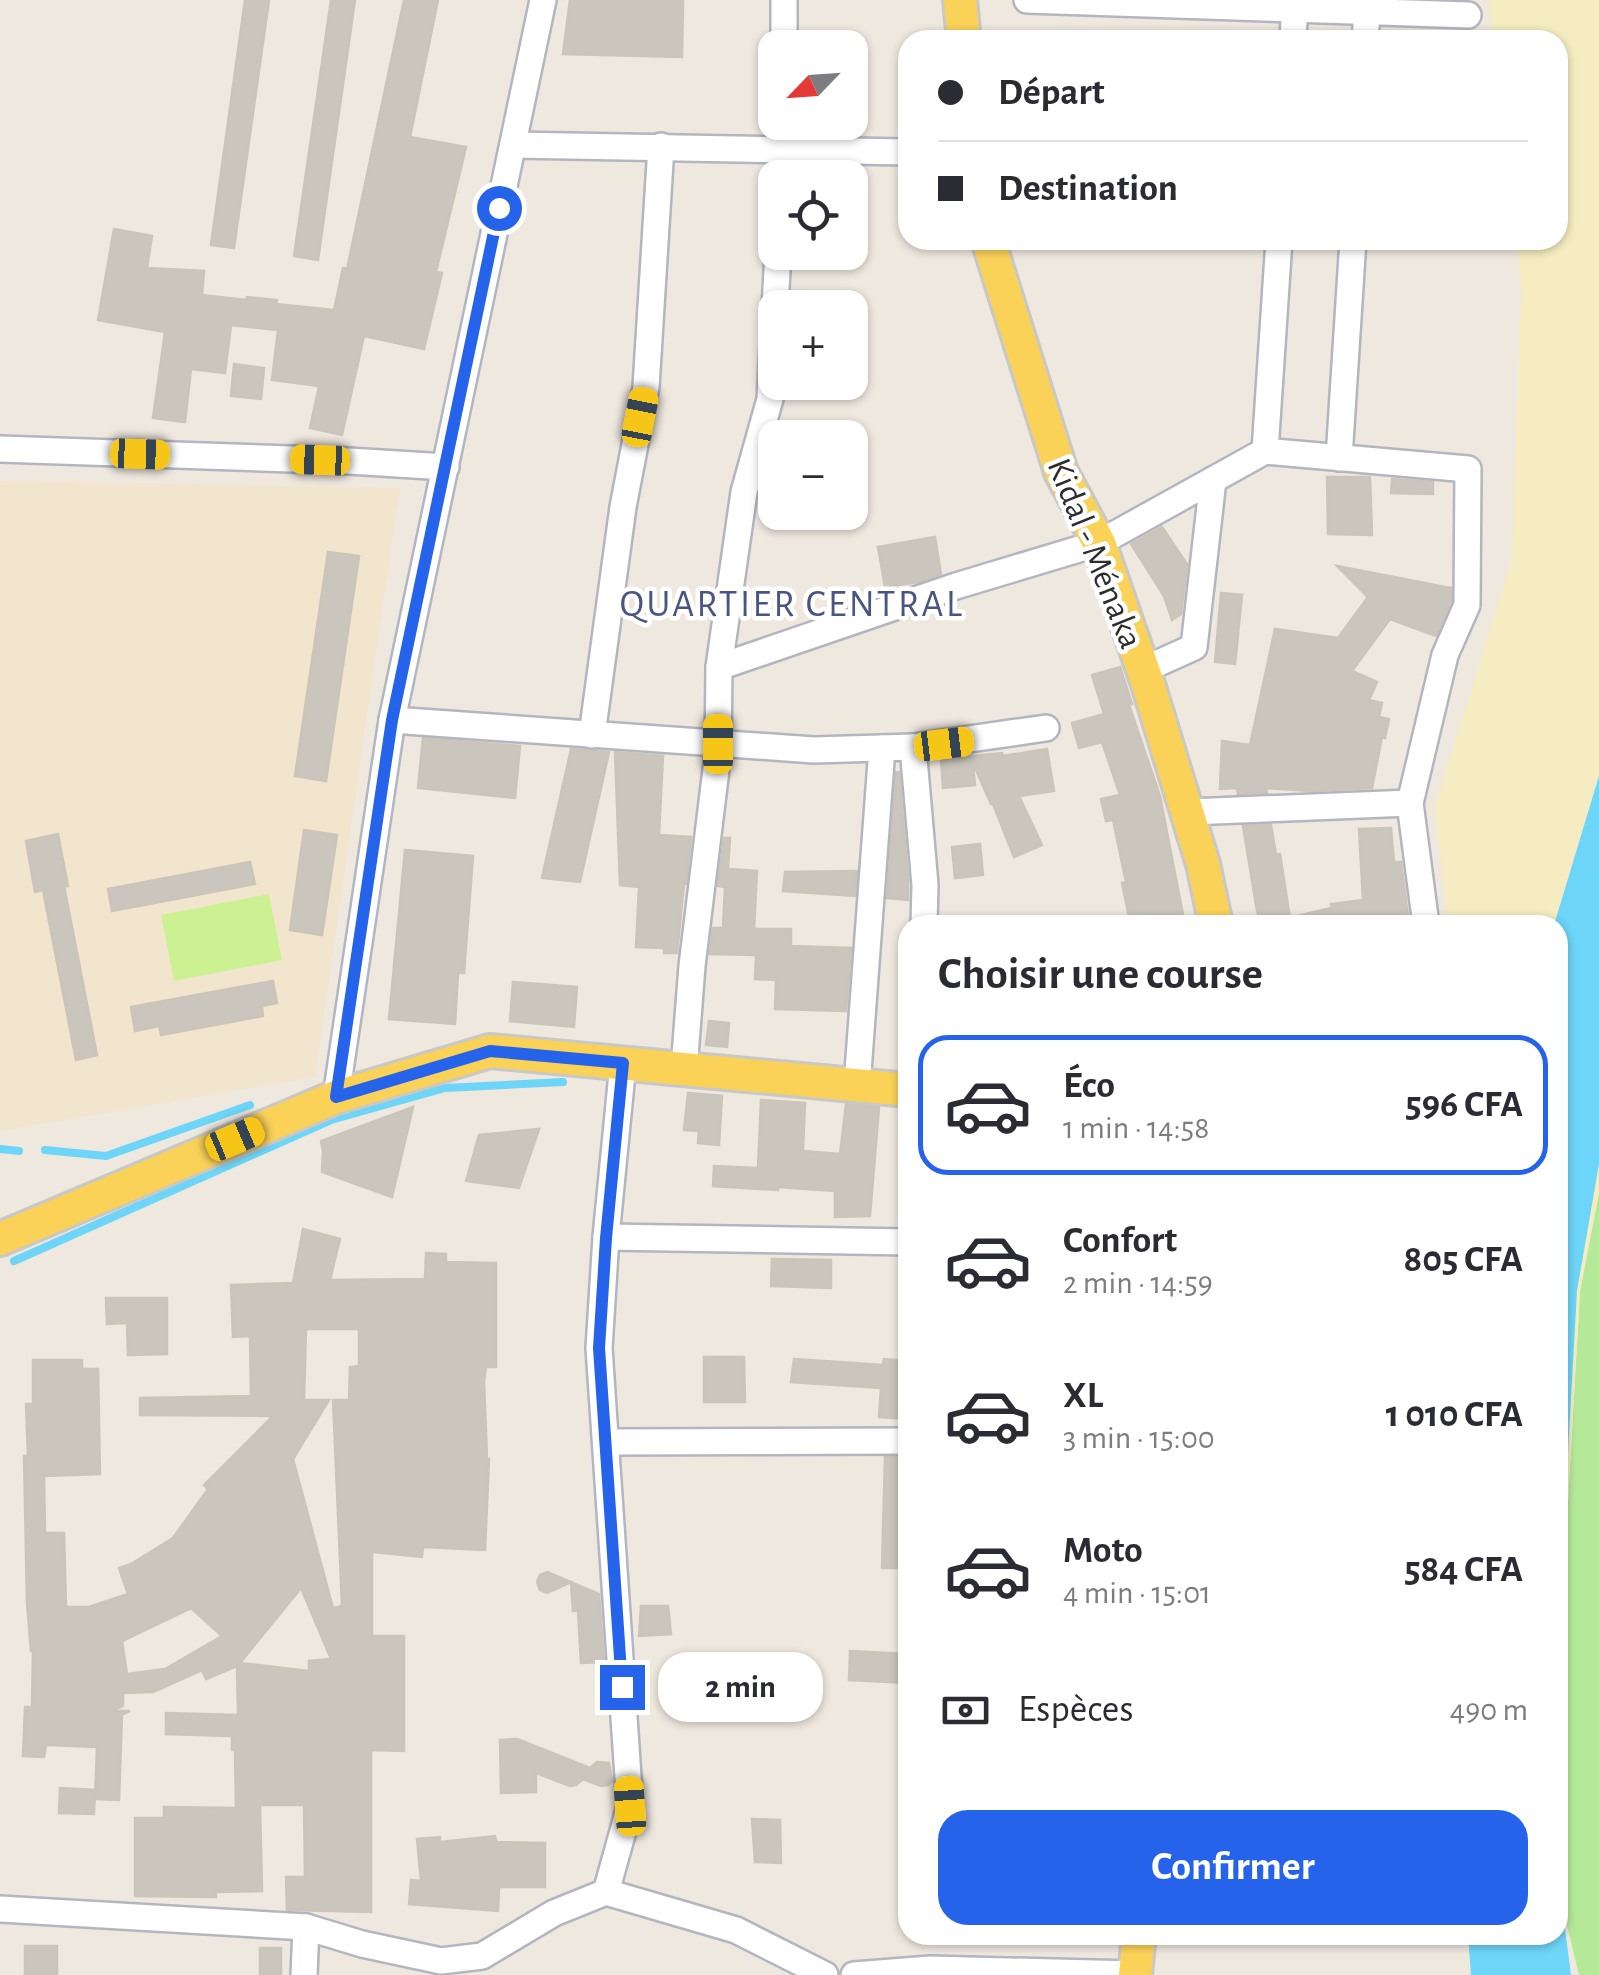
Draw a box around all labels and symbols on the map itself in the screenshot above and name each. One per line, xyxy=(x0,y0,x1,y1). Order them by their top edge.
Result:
north arrow xyxy=(758,30,868,140)
route start xyxy=(477,186,522,231)
car xyxy=(620,385,660,449)
car xyxy=(109,438,171,470)
car xyxy=(289,444,351,476)
street label: Kidal - Ménaka xyxy=(1041,454,1149,654)
district label: QUARTIER CENTRAL xyxy=(620,586,964,624)
car xyxy=(703,714,733,774)
car xyxy=(912,725,976,763)
car xyxy=(202,1113,268,1165)
callout: 2 min xyxy=(657,1652,822,1722)
route end xyxy=(600,1665,645,1710)
car xyxy=(613,1775,647,1837)

